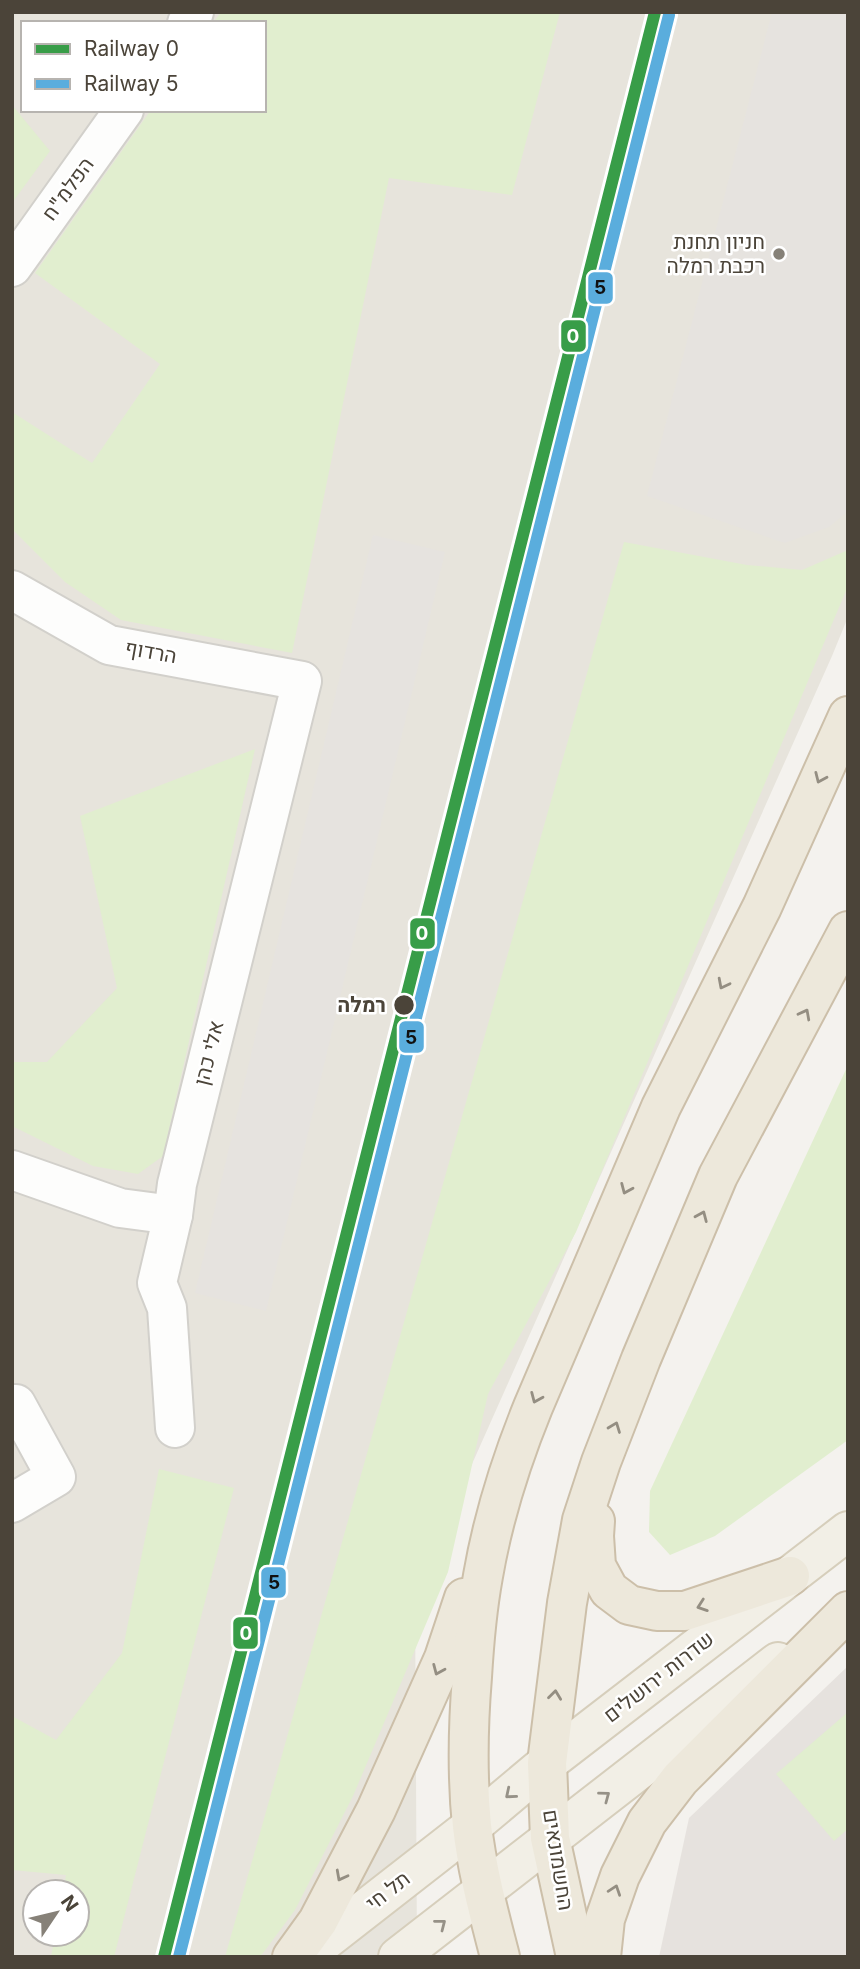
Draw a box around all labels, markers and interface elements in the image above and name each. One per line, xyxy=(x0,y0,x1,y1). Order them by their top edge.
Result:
legend xyxy=(21,21,266,112)
text: Railway 0 xyxy=(84,36,179,61)
text: Railway 5 xyxy=(84,71,179,96)
street label: הפלמ"ח xyxy=(36,152,99,225)
place label: חניון תחנת רכבת רמלה xyxy=(667,229,765,278)
marker: חניון תחנת רכבת רמלה xyxy=(771,246,787,262)
line badge: 5 xyxy=(587,271,614,305)
text: 5 xyxy=(594,276,606,299)
line badge: 0 xyxy=(560,319,587,353)
text: 0 xyxy=(567,325,579,348)
street label: הרדוף xyxy=(123,635,179,668)
one-way arrow xyxy=(814,771,828,783)
line badge: 0 xyxy=(409,917,436,950)
text: 0 xyxy=(416,922,428,945)
one-way arrow xyxy=(717,977,731,989)
place label: רמלה xyxy=(337,992,386,1017)
marker: רמלה xyxy=(392,993,416,1017)
one-way arrow xyxy=(797,1009,810,1021)
street label: אלי כהן xyxy=(188,1018,229,1088)
line badge: 5 xyxy=(398,1020,425,1054)
text: 5 xyxy=(405,1026,417,1049)
one-way arrow xyxy=(620,1182,634,1195)
one-way arrow xyxy=(693,1211,707,1223)
one-way arrow xyxy=(530,1391,544,1404)
one-way arrow xyxy=(606,1421,620,1433)
line badge: 5 xyxy=(260,1566,287,1599)
text: 5 xyxy=(268,1571,280,1594)
one-way arrow xyxy=(696,1598,708,1612)
line badge: 0 xyxy=(232,1616,259,1650)
text: 0 xyxy=(240,1622,252,1645)
street label: שדרות ירושלים xyxy=(599,1626,719,1727)
one-way arrow xyxy=(432,1663,446,1676)
one-way arrow xyxy=(548,1689,563,1701)
one-way arrow xyxy=(505,1786,517,1799)
one-way arrow xyxy=(597,1792,609,1805)
street label: החשמונאים xyxy=(538,1808,579,1912)
street label: תל חי xyxy=(361,1866,415,1916)
one-way arrow xyxy=(336,1869,349,1881)
north arrow xyxy=(21,1878,91,1948)
one-way arrow xyxy=(607,1885,621,1897)
text: N xyxy=(56,1891,83,1916)
one-way arrow xyxy=(433,1919,446,1932)

